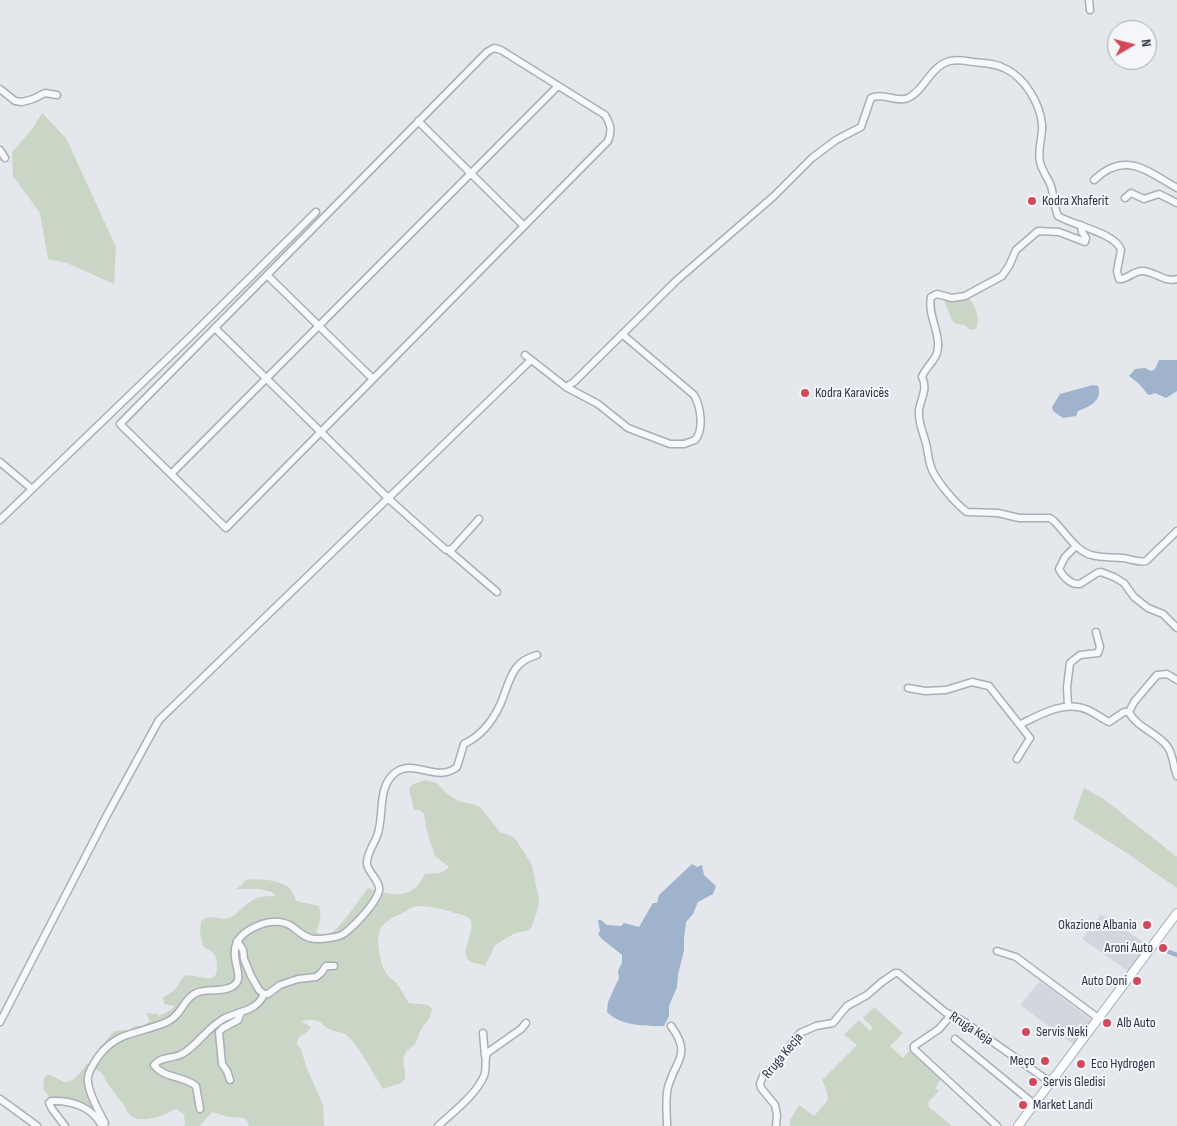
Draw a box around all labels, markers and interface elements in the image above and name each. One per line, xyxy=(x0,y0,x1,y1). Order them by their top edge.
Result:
north arrow xyxy=(1107,20,1157,70)
text: N xyxy=(1137,38,1155,48)
place label: Kodra Xhaferit xyxy=(1042,193,1109,209)
marker: Kodra Xhaferit xyxy=(1026,195,1038,207)
place label: Kodra Karavicës xyxy=(815,385,889,401)
marker: Kodra Karavicës xyxy=(799,387,811,399)
place label: Okazione Albania xyxy=(1058,917,1137,933)
marker: Okazione Albania xyxy=(1141,919,1153,931)
place label: Aroni Auto xyxy=(1105,940,1153,956)
marker: Aroni Auto xyxy=(1157,942,1169,954)
place label: Auto Doni xyxy=(1082,973,1127,989)
marker: Auto Doni xyxy=(1131,975,1143,987)
street label: Rruga Keja xyxy=(946,1009,996,1049)
place label: Alb Auto xyxy=(1117,1015,1156,1031)
marker: Alb Auto xyxy=(1101,1017,1113,1029)
place label: Servis Neki xyxy=(1036,1024,1088,1040)
marker: Servis Neki xyxy=(1020,1026,1032,1038)
street label: Rruga Kecja xyxy=(759,1030,807,1082)
place label: Meço xyxy=(1010,1053,1035,1069)
marker: Meço xyxy=(1039,1055,1051,1067)
place label: Eco Hydrogen xyxy=(1091,1056,1155,1072)
marker: Eco Hydrogen xyxy=(1075,1058,1087,1070)
place label: Servis Gledisi xyxy=(1043,1074,1105,1090)
marker: Servis Gledisi xyxy=(1027,1076,1039,1088)
place label: Market Landi xyxy=(1033,1097,1093,1113)
marker: Market Landi xyxy=(1017,1099,1029,1111)

